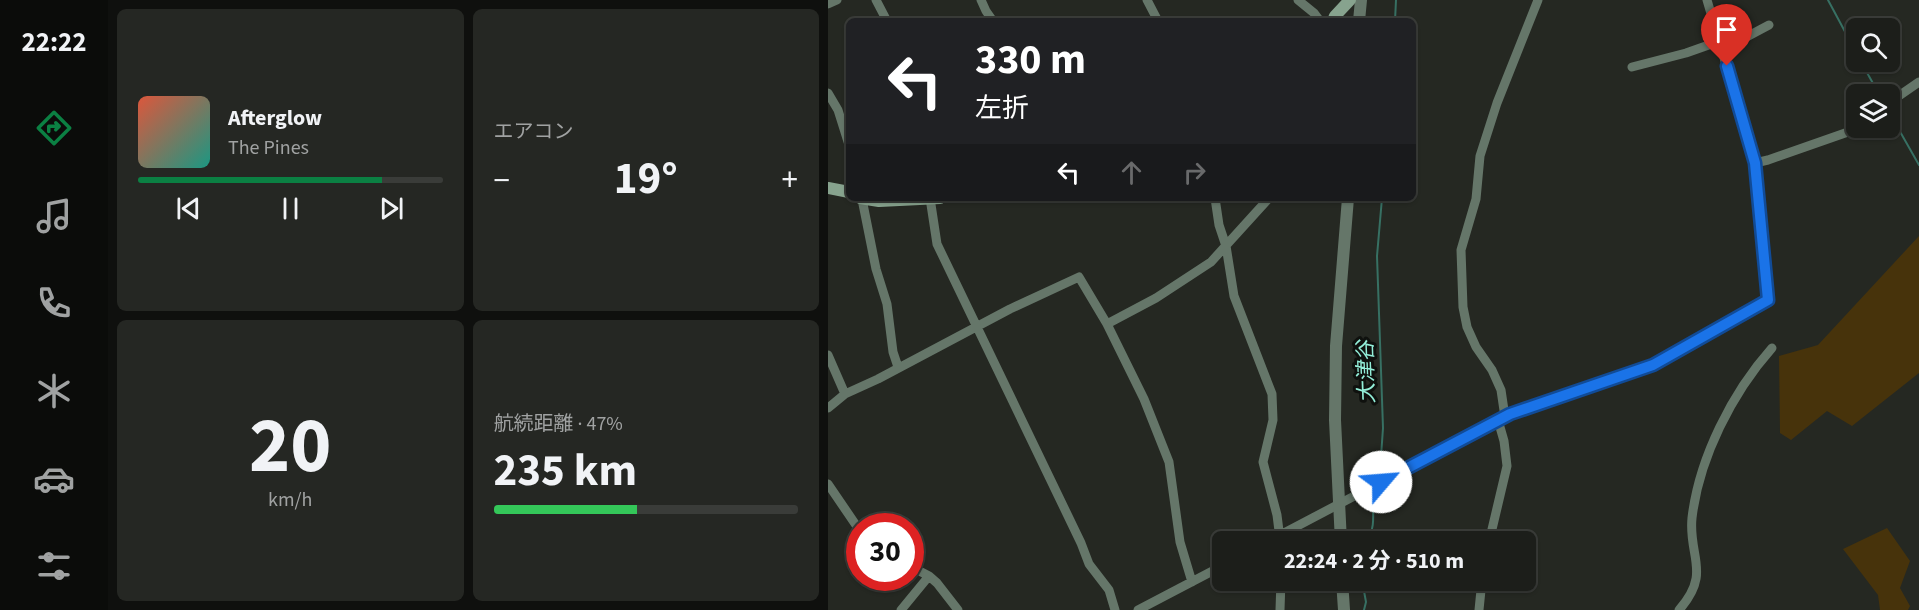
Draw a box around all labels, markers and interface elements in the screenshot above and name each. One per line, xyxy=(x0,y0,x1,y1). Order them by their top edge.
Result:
pin xyxy=(1701,4,1752,66)
icon: arrive xyxy=(1710,13,1743,46)
map controls xyxy=(1846,18,1900,138)
button: search xyxy=(1846,18,1900,72)
text: 22:22 xyxy=(21,23,87,62)
text: 330 m xyxy=(975,30,1086,90)
icon: left xyxy=(876,42,954,120)
button: layers xyxy=(1846,84,1900,138)
text: 左折 xyxy=(975,89,1029,128)
text: Afterglow xyxy=(228,102,322,134)
icon: directions xyxy=(33,107,75,149)
text: エアコン xyxy=(494,118,574,146)
text: The Pines xyxy=(228,134,309,162)
text: 19° xyxy=(614,147,678,211)
icon: left xyxy=(1052,156,1085,189)
icon: ahead xyxy=(1115,156,1148,189)
icon: right xyxy=(1178,156,1211,189)
text: − xyxy=(494,157,510,204)
text: + xyxy=(782,157,798,204)
icon: previous xyxy=(172,192,205,225)
icon: pause xyxy=(274,192,307,225)
icon: next xyxy=(375,192,408,225)
icon: music xyxy=(33,195,75,237)
icon: phone xyxy=(33,282,75,324)
water label: 大津谷 xyxy=(1350,338,1382,404)
icon: climate xyxy=(33,370,75,412)
text: 20 xyxy=(249,391,331,502)
text: 航続距離 · 47% xyxy=(494,410,623,438)
text: 235 km xyxy=(494,439,637,503)
position arrow xyxy=(1349,450,1413,514)
icon: car xyxy=(33,458,75,500)
text: km/h xyxy=(268,486,312,514)
speed limit sign: 30 xyxy=(846,513,924,591)
icon: filters xyxy=(33,545,75,587)
text: 22:24 · 2 分 · 510 m xyxy=(1284,545,1464,577)

